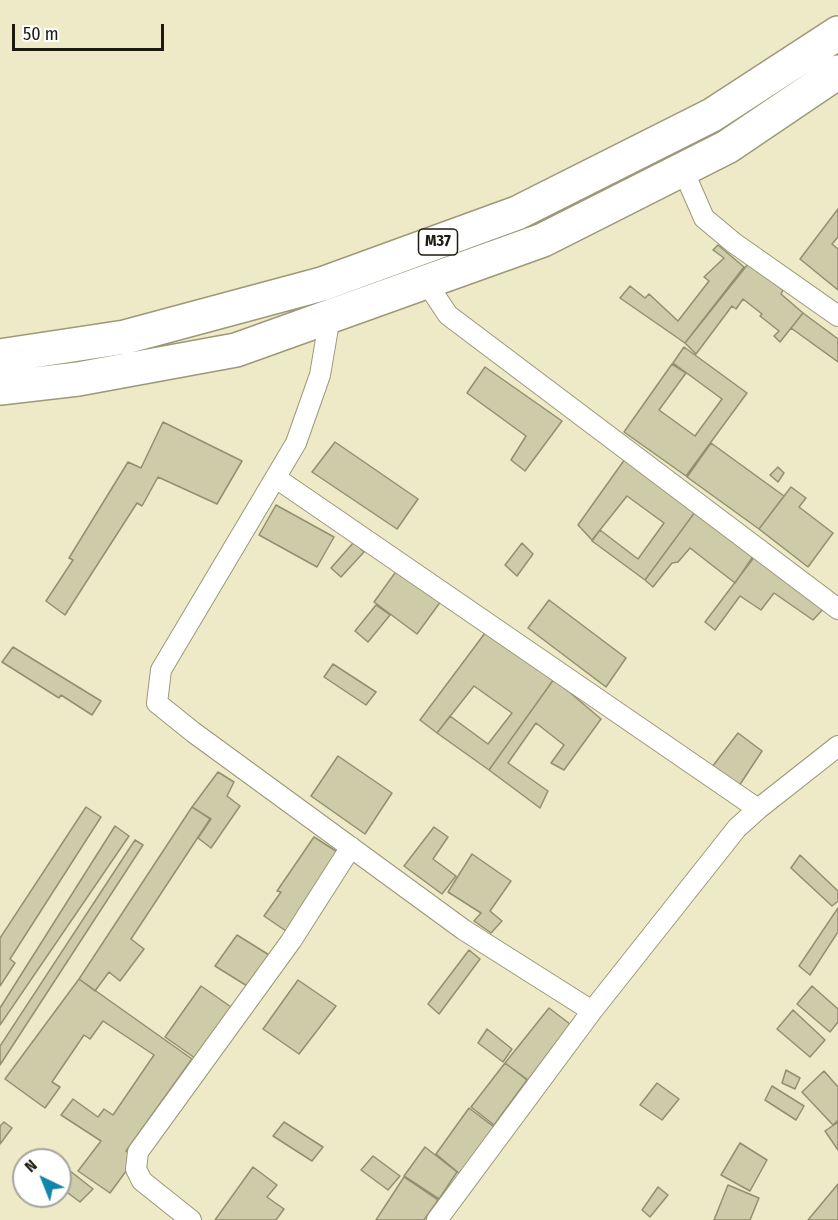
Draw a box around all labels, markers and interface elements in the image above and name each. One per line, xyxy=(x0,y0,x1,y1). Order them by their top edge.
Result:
scale bar xyxy=(15,12,166,50)
text: 50 m xyxy=(23,23,59,45)
road number: M37 xyxy=(418,229,458,255)
north arrow xyxy=(12,1148,72,1208)
text: N xyxy=(21,1156,41,1176)

